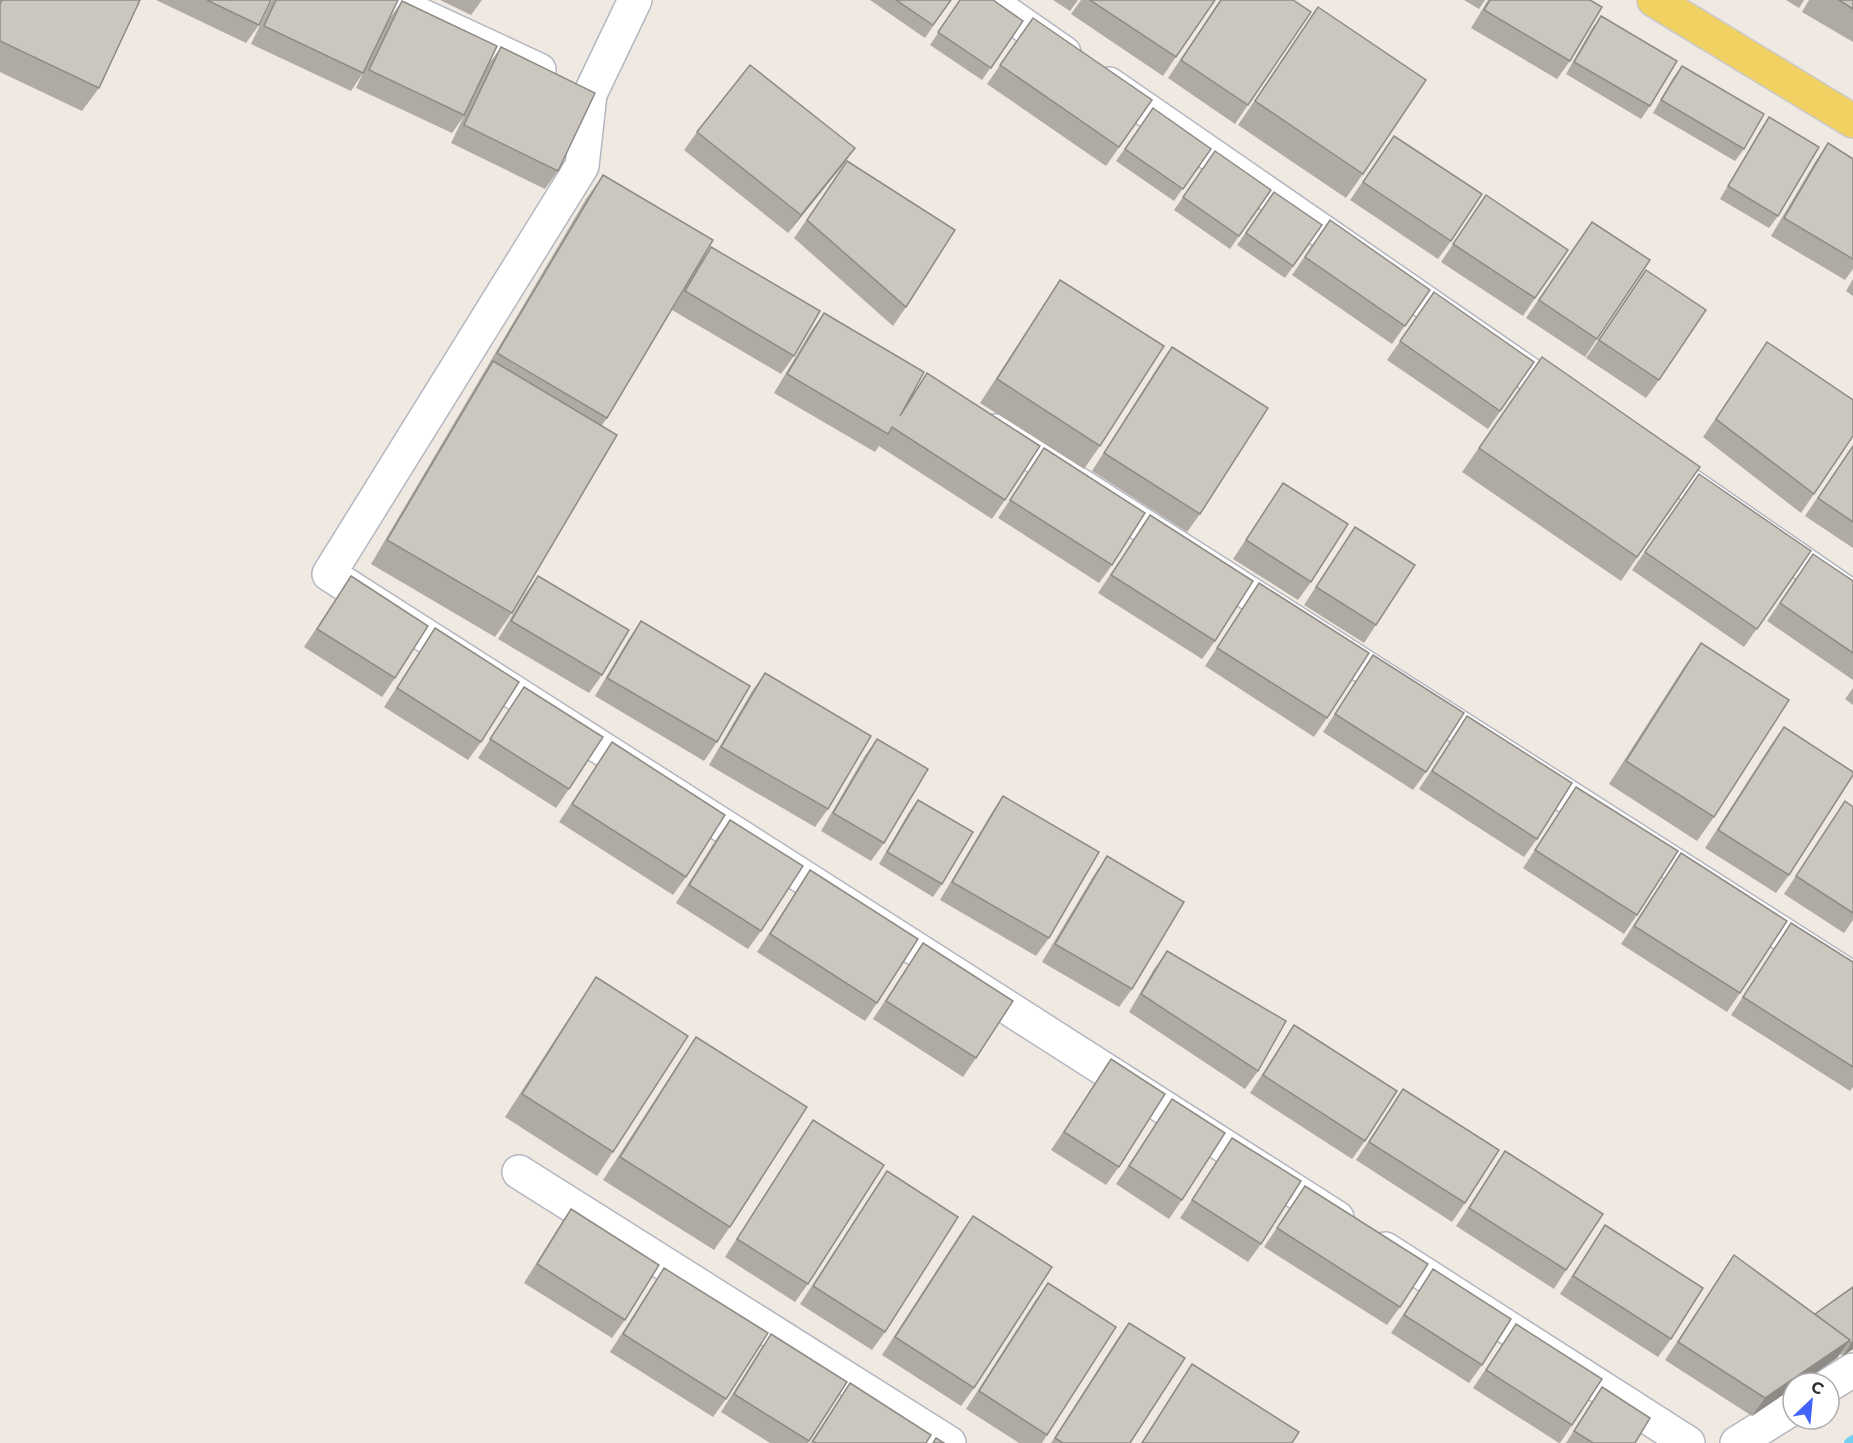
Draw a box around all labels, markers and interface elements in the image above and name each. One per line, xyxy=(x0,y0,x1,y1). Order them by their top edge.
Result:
north arrow xyxy=(1781,1371,1841,1431)
text: С xyxy=(1808,1377,1827,1399)

